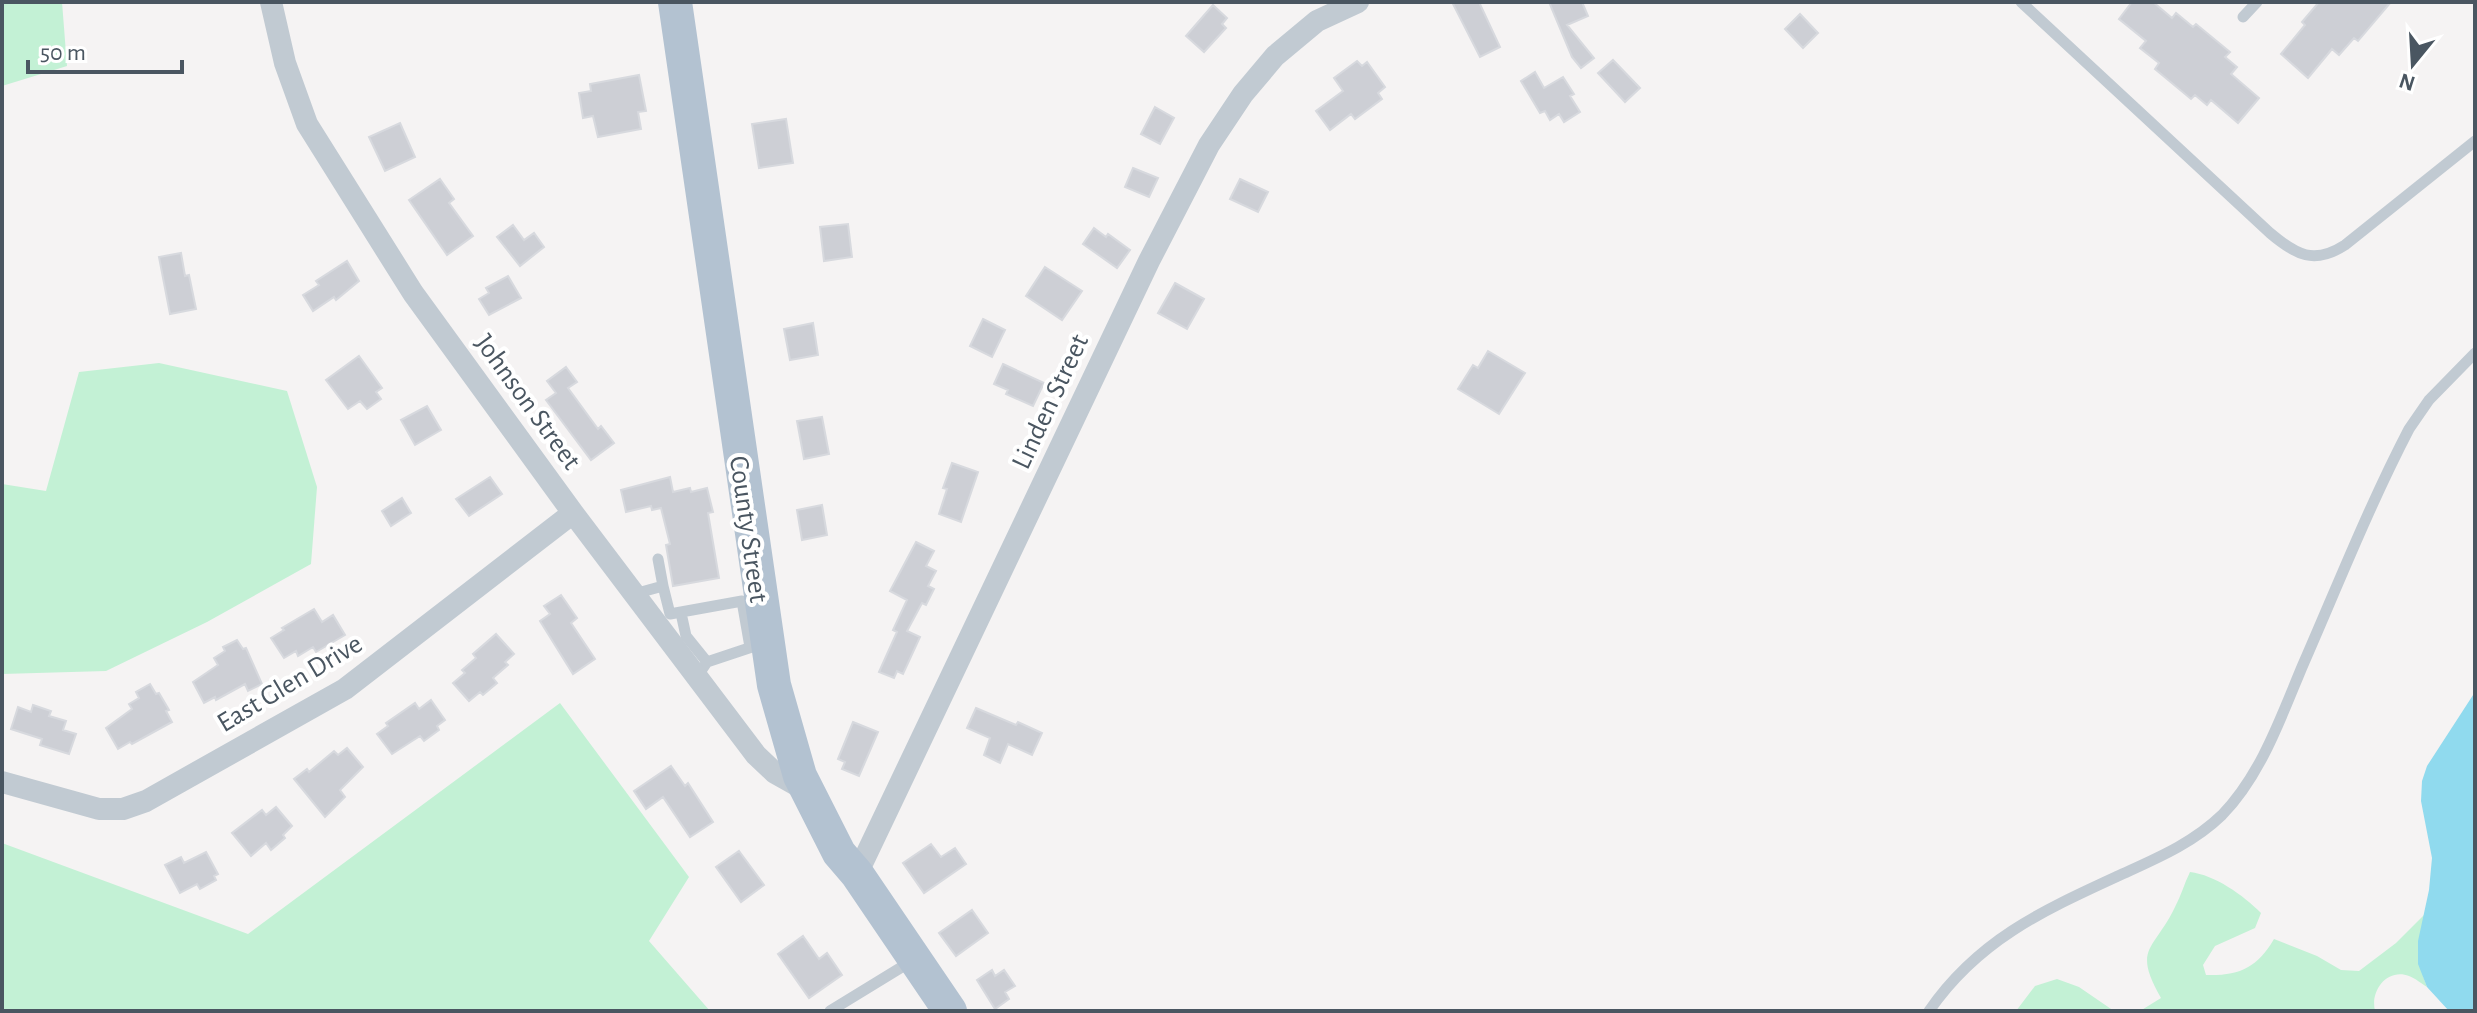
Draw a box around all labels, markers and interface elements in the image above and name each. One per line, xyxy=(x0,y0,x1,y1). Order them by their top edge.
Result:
scale bar xyxy=(28,24,182,74)
north arrow xyxy=(2373,24,2453,104)
text: 50 m xyxy=(40,41,86,65)
text: N xyxy=(2396,69,2418,95)
street label: Johnson Street xyxy=(469,329,586,475)
street label: Linden Street xyxy=(1007,330,1094,474)
street label: County Street xyxy=(724,454,772,604)
street label: East Glen Drive xyxy=(213,630,367,738)

